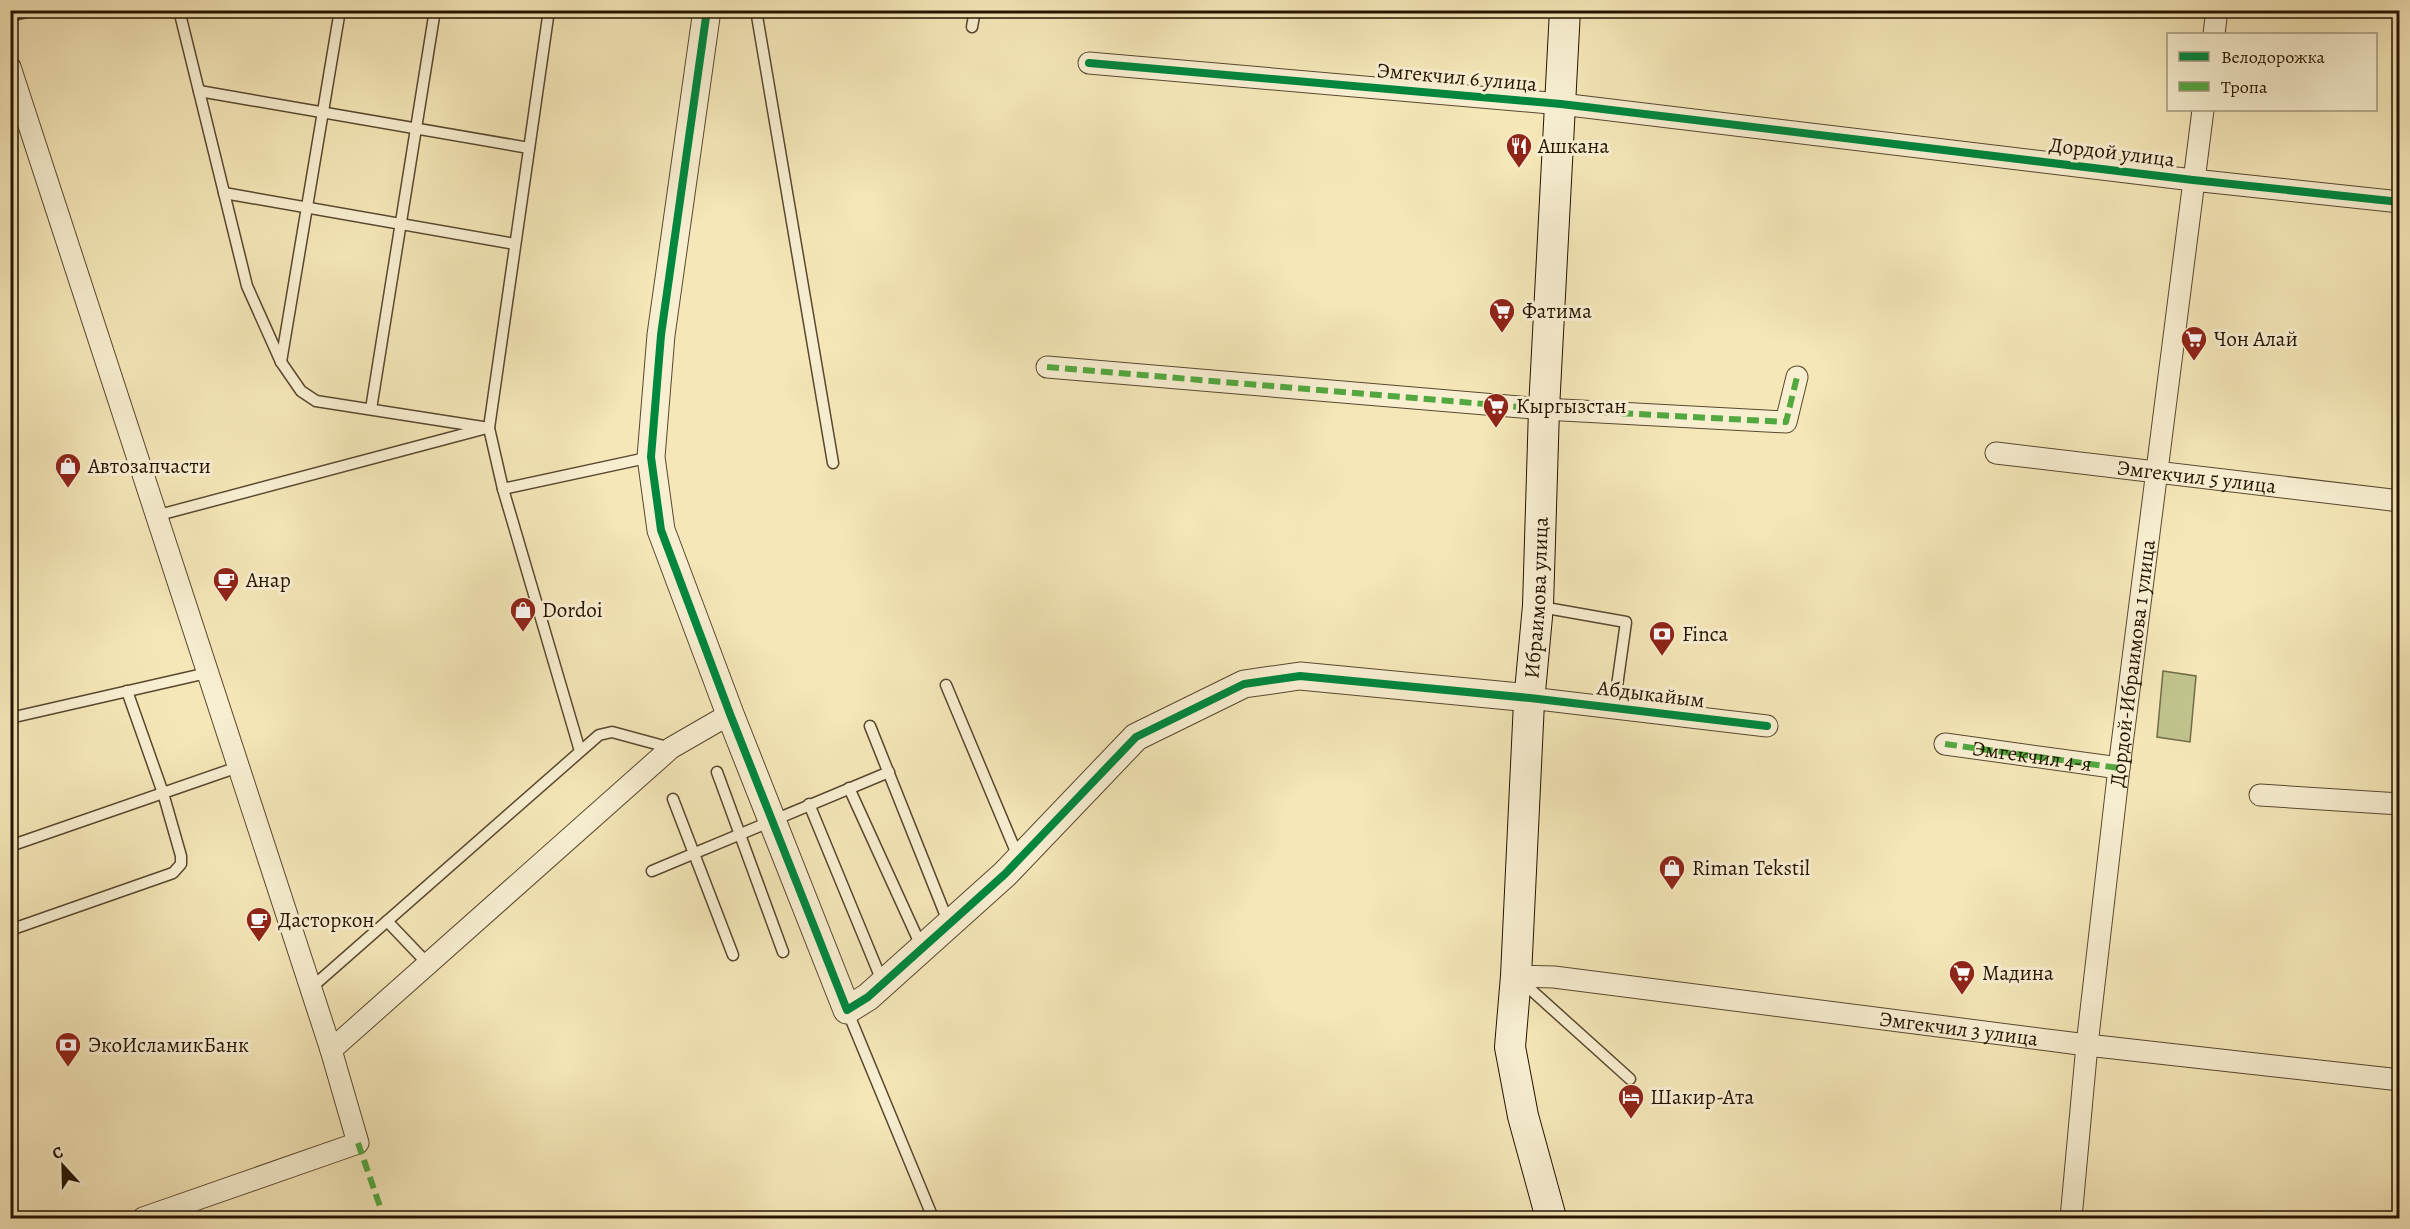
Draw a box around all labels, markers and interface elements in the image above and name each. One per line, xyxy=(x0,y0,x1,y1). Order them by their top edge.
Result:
legend xyxy=(2167,33,2377,111)
text: Велодорожка xyxy=(2221,45,2326,69)
street label: Эмгекчил 6 улица xyxy=(1376,56,1539,98)
text: Тропа xyxy=(2221,75,2268,99)
street label: Дордой улица xyxy=(2048,130,2177,174)
restaurant icon: Ашкана xyxy=(1504,131,1534,169)
place label: Ашкана xyxy=(1537,132,1609,160)
supermarket icon: Фатима xyxy=(1487,296,1517,334)
place label: Фатима xyxy=(1522,297,1592,325)
supermarket icon: Чон Алай xyxy=(2179,324,2209,362)
place label: Чон Алай xyxy=(2214,325,2298,353)
supermarket icon: Кыргызстан xyxy=(1481,391,1511,429)
place label: Кыргызстан xyxy=(1516,392,1627,420)
shop icon: Автозапчасти xyxy=(53,451,83,489)
place label: Автозапчасти xyxy=(87,452,211,480)
street label: Эмгекчил 5 улица xyxy=(2115,453,2278,500)
street label: Ибраимова улица xyxy=(1517,516,1555,680)
street label: Дордой-Ибраимова 1 улица xyxy=(2103,538,2162,789)
cafe icon: Анар xyxy=(211,565,241,603)
place label: Анар xyxy=(245,566,291,594)
shop icon: Dordoi xyxy=(508,595,538,633)
place label: Dordoi xyxy=(542,596,603,624)
bank icon: Finca xyxy=(1647,619,1677,657)
place label: Finca xyxy=(1682,620,1728,648)
street label: Абдыкайым xyxy=(1595,673,1706,714)
street label: Эмгекчил 4-я xyxy=(1971,734,2094,778)
shop icon: Riman Tekstil xyxy=(1657,853,1687,891)
place label: Riman Tekstil xyxy=(1692,854,1810,882)
cafe icon: Дасторкон xyxy=(244,905,274,943)
place label: Дасторкон xyxy=(278,906,375,934)
supermarket icon: Мадина xyxy=(1947,958,1977,996)
place label: Мадина xyxy=(1982,959,2054,987)
street label: Эмгекчил 3 улица xyxy=(1878,1005,2040,1053)
bank icon: ЭкоИсламикБанк xyxy=(53,1030,83,1068)
place label: ЭкоИсламикБанк xyxy=(88,1031,249,1059)
hotel icon: Шакир-Ата xyxy=(1616,1082,1646,1120)
place label: Шакир-Ата xyxy=(1650,1083,1754,1111)
north arrow xyxy=(33,1136,93,1196)
text: С xyxy=(49,1141,67,1165)

